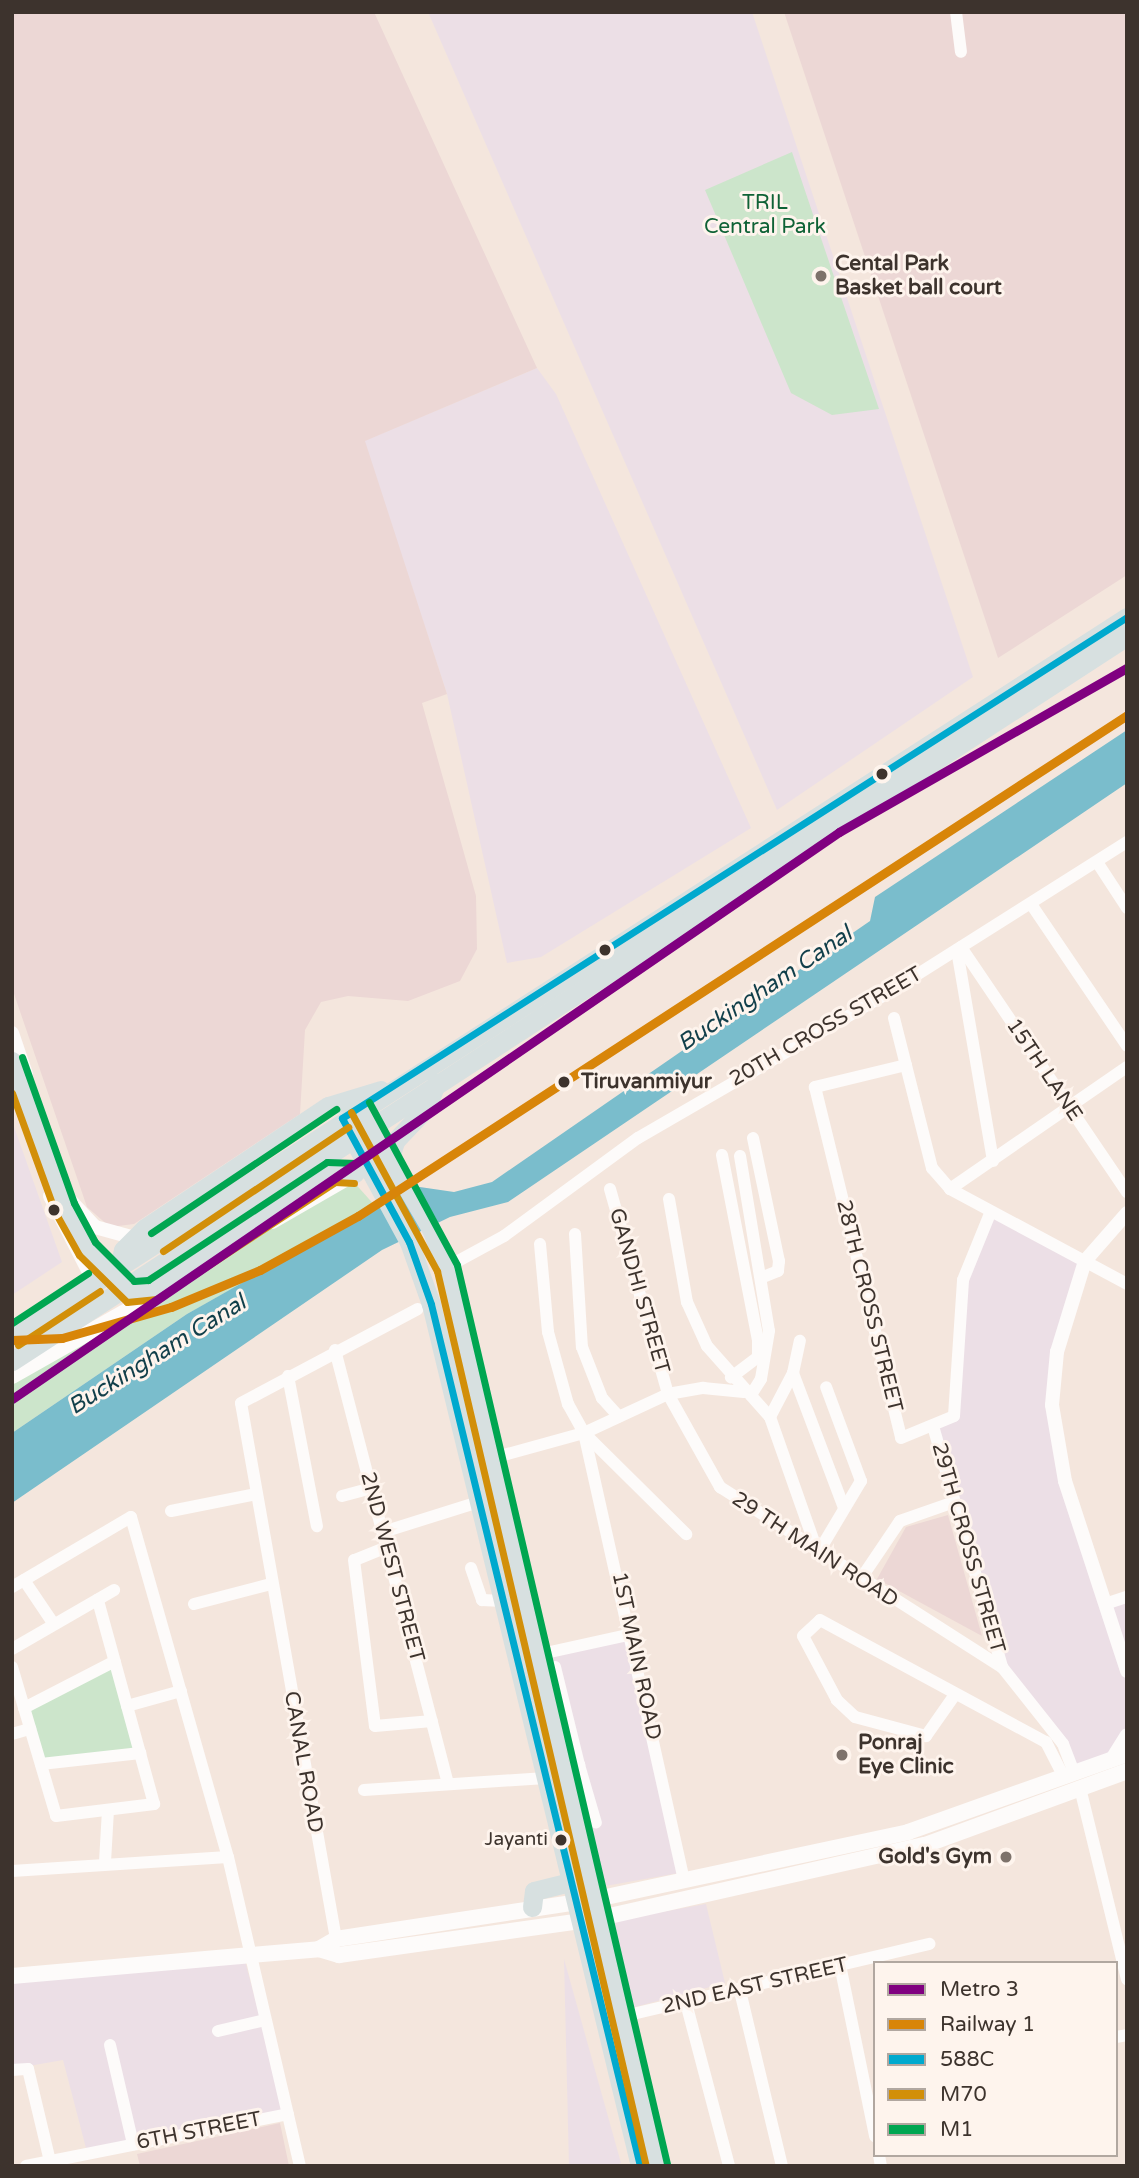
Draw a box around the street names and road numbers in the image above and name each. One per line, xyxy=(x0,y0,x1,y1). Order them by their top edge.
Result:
street label: 20TH CROSS STREET xyxy=(725,962,927,1092)
street label: 15TH LANE xyxy=(1001,1014,1087,1126)
street label: 28TH CROSS STREET xyxy=(830,1197,908,1415)
street label: GANDHI STREET xyxy=(603,1205,675,1377)
street label: 29TH CROSS STREET xyxy=(926,1440,1010,1656)
street label: 2ND WEST STREET xyxy=(354,1469,430,1665)
street label: 29 TH MAIN ROAD xyxy=(727,1487,903,1613)
street label: 1ST MAIN ROAD xyxy=(606,1570,666,1742)
street label: CANAL ROAD xyxy=(278,1689,328,1835)
street label: 2ND EAST STREET xyxy=(659,1952,851,2020)
street label: 6TH STREET xyxy=(134,2107,264,2155)

